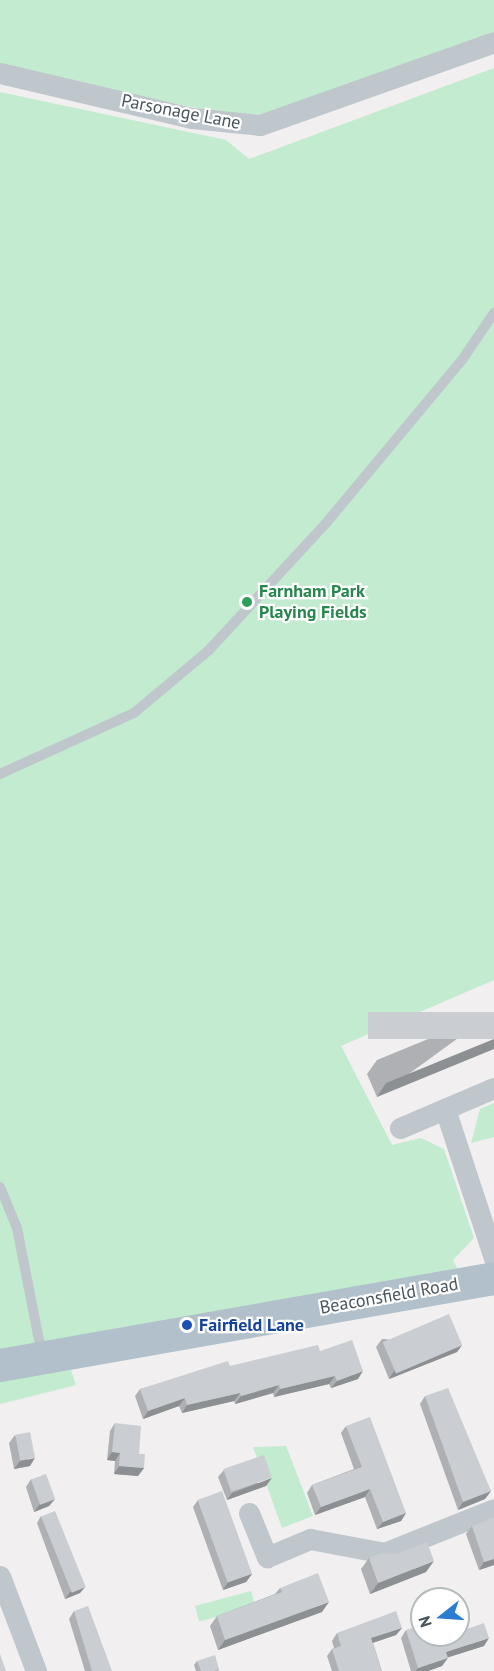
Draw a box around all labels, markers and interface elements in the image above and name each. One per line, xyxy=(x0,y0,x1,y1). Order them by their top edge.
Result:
street label: Parsonage Lane xyxy=(120,90,242,134)
place label: Farnham Park Playing Fields xyxy=(259,581,367,624)
marker: Farnham Park Playing Fields xyxy=(240,595,254,609)
street label: Beaconsfield Road xyxy=(318,1273,460,1319)
place label: Fairfield Lane xyxy=(199,1314,304,1336)
marker: Fairfield Lane xyxy=(180,1318,194,1332)
north arrow xyxy=(410,1587,470,1647)
text: N xyxy=(414,1614,436,1630)

